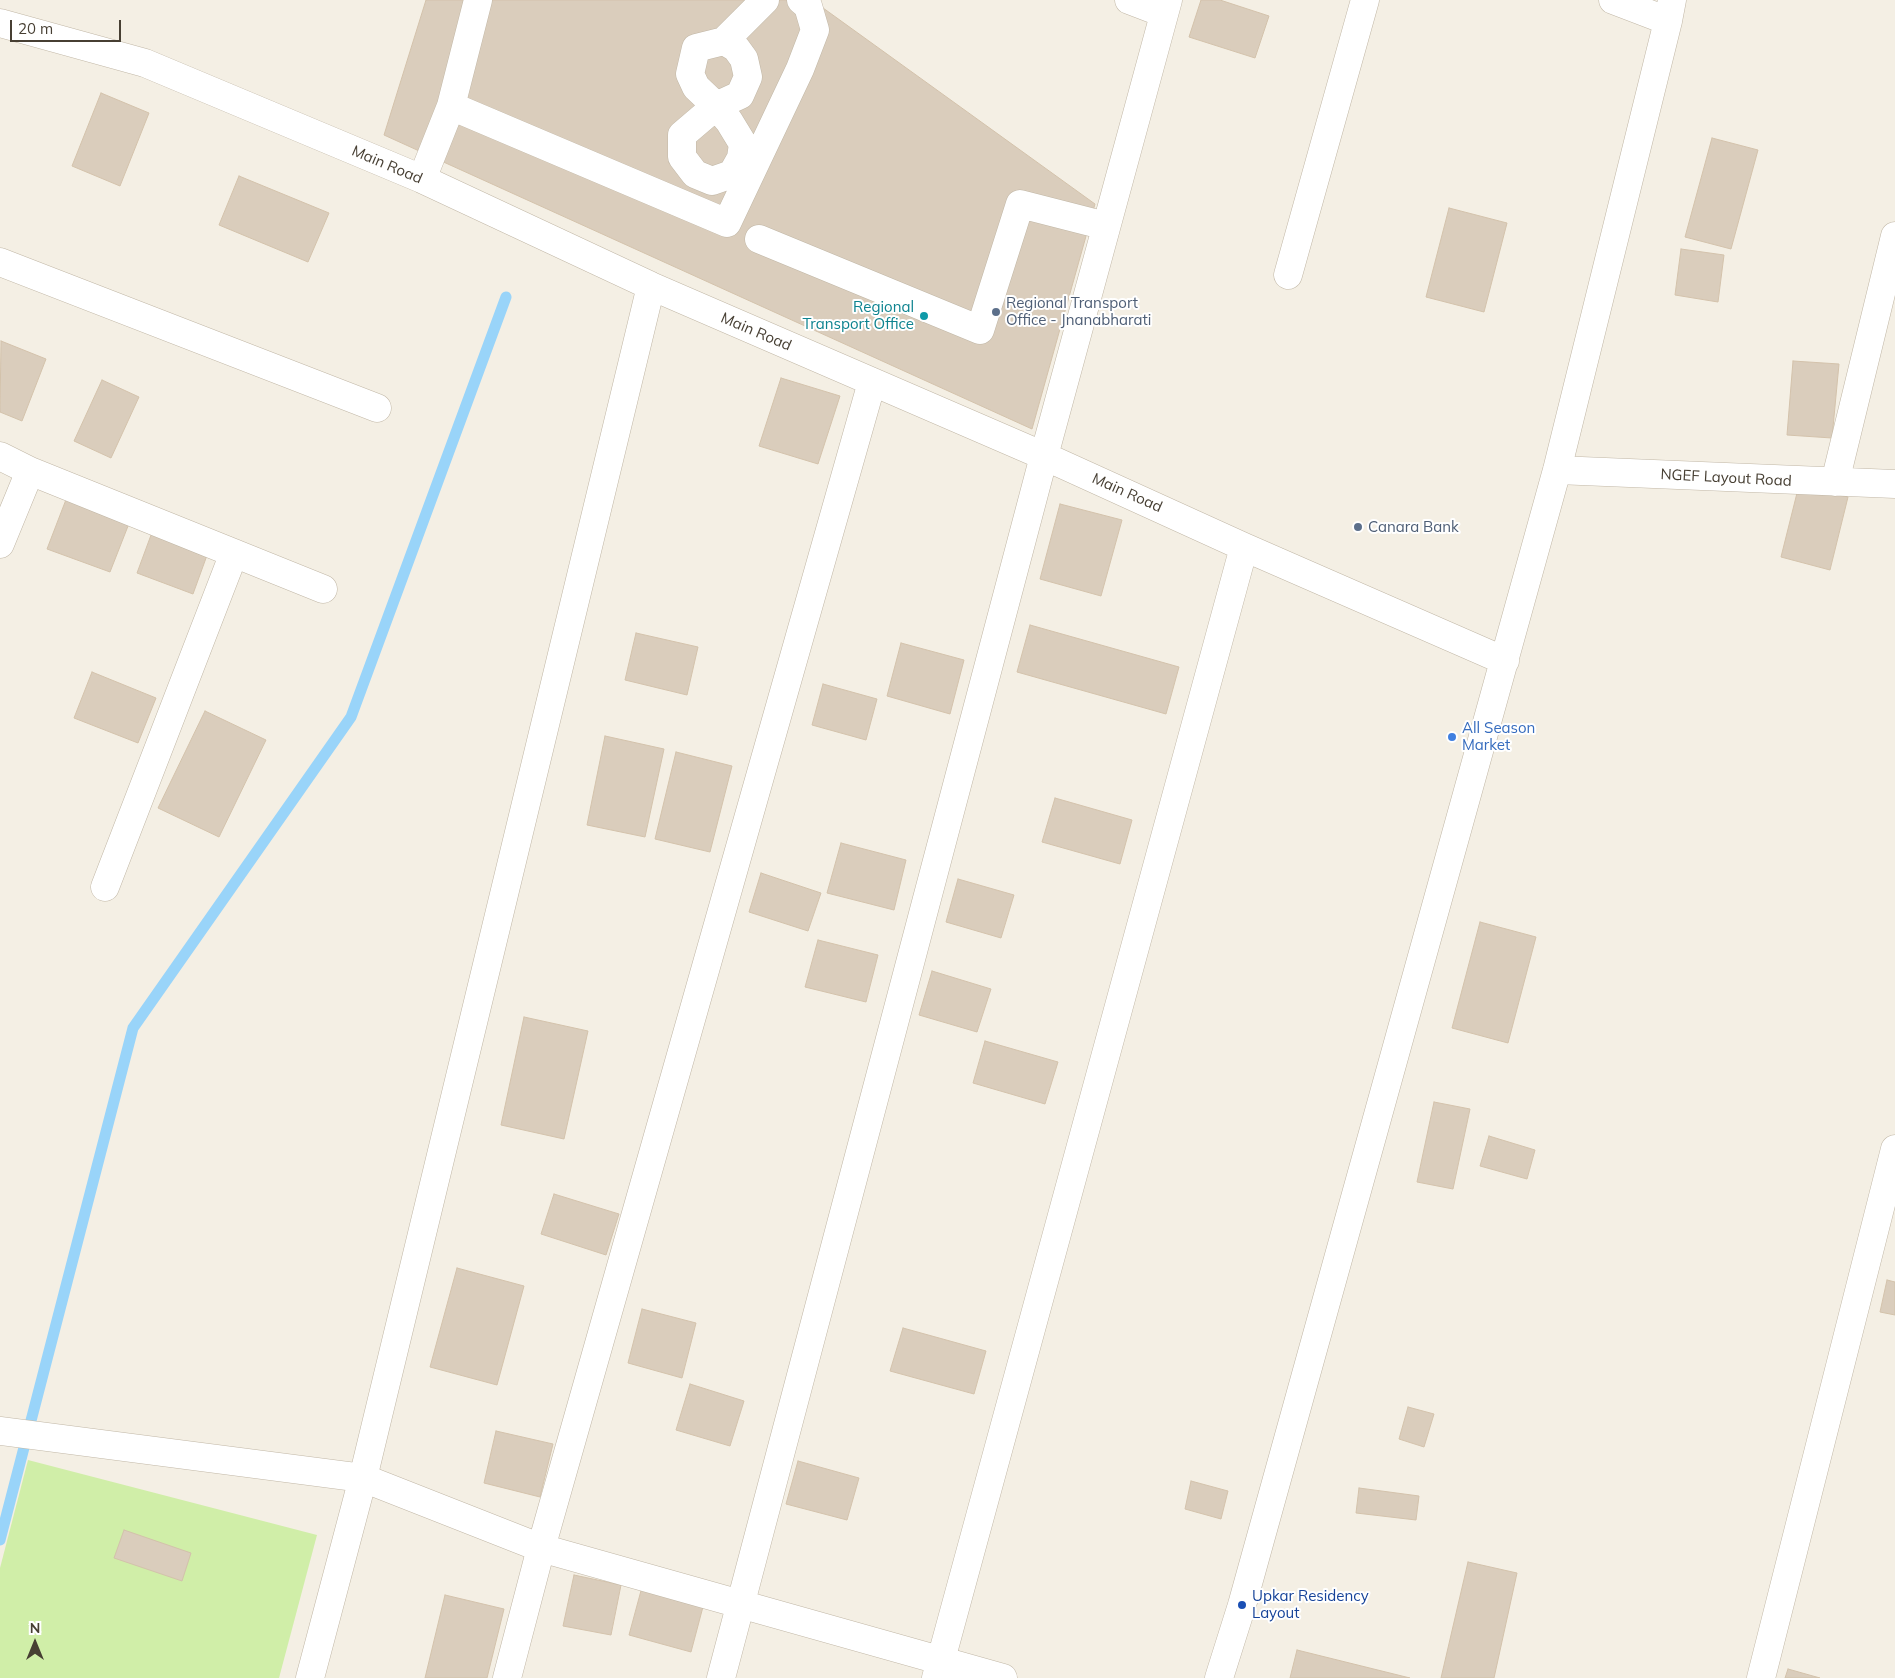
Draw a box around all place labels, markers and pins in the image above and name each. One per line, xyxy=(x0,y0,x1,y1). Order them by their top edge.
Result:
place label: Regional Transport Office - Jnanabharati xyxy=(1006,294,1151,329)
place label: Regional Transport Office xyxy=(802,298,914,333)
marker: Regional Transport Office - Jnanabharati xyxy=(990,306,1002,318)
marker: Regional Transport Office xyxy=(918,310,930,322)
place label: Canara Bank xyxy=(1368,518,1459,536)
marker: Canara Bank xyxy=(1352,521,1364,533)
place label: All Season Market xyxy=(1462,719,1535,754)
marker: All Season Market xyxy=(1446,731,1458,743)
place label: Upkar Residency Layout xyxy=(1252,1587,1369,1622)
marker: Upkar Residency Layout xyxy=(1236,1599,1248,1611)

